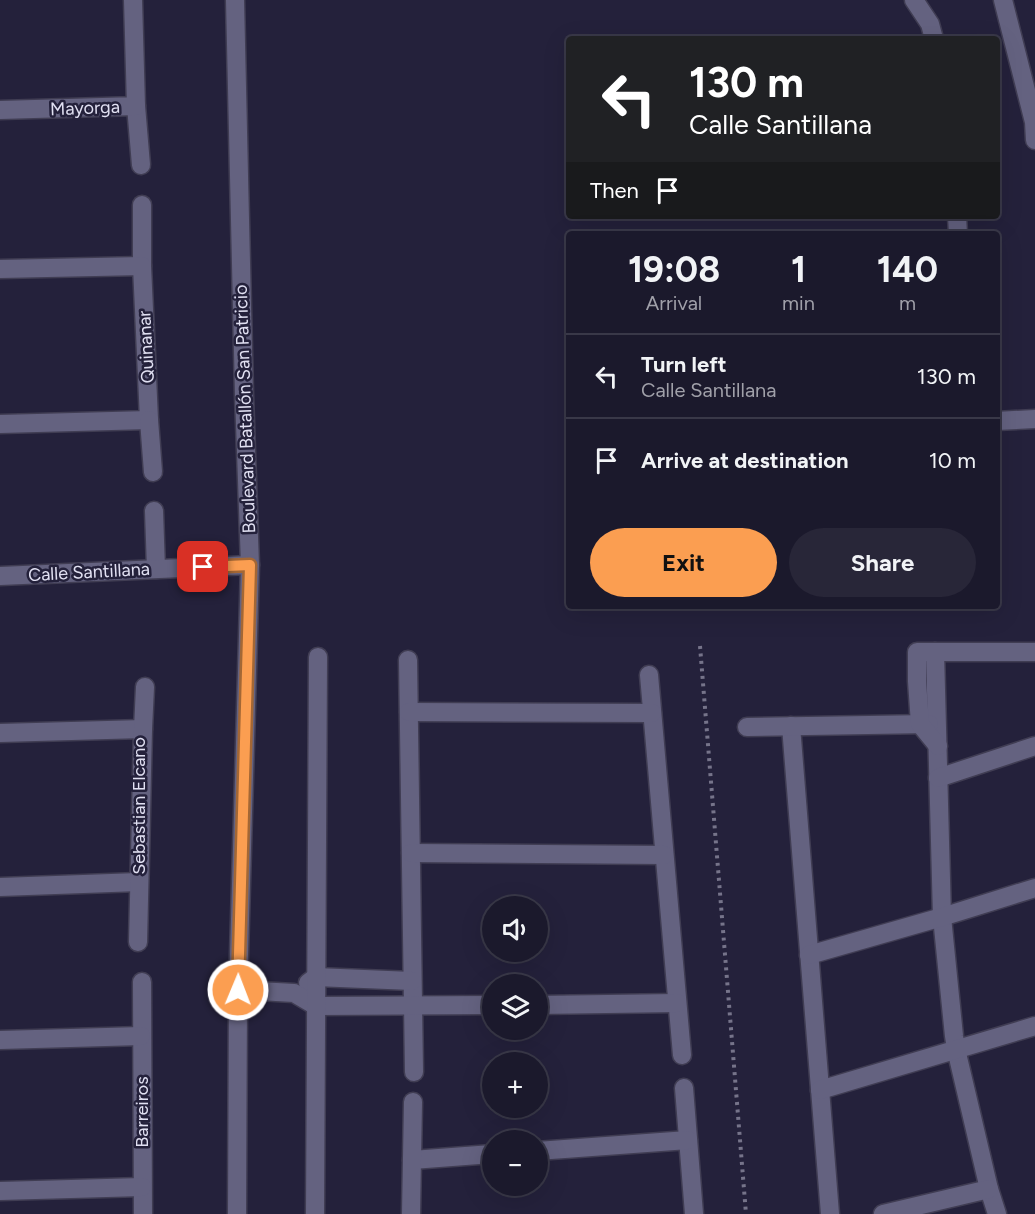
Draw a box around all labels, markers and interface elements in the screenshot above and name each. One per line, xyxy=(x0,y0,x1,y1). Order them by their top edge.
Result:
text: 130 m xyxy=(689,57,804,108)
icon: left xyxy=(590,60,668,138)
street label: Mayorga xyxy=(50,96,120,120)
text: Calle Santillana xyxy=(689,108,872,141)
icon: arrive xyxy=(651,174,684,207)
text: Then xyxy=(590,177,639,204)
text: 19:08 xyxy=(628,248,720,291)
text: 1 xyxy=(791,248,806,291)
text: 140 xyxy=(877,248,938,291)
street label: Boulevard Batallón San Patricio xyxy=(230,284,260,534)
text: Arrival xyxy=(646,291,702,315)
text: min xyxy=(782,291,815,315)
text: m xyxy=(899,291,916,315)
street label: Quinanar xyxy=(133,310,159,384)
text: Turn left xyxy=(641,351,727,378)
icon: left xyxy=(590,360,623,393)
text: 130 m xyxy=(917,363,976,390)
text: Calle Santillana xyxy=(641,378,776,402)
icon: arrive xyxy=(590,444,623,477)
text: Arrive at destination xyxy=(641,447,849,474)
text: 10 m xyxy=(929,447,976,474)
button: Exit xyxy=(590,528,777,597)
button: Share xyxy=(789,528,976,597)
pin xyxy=(177,541,228,592)
icon: arrive xyxy=(186,550,219,583)
street label: Calle Santillana xyxy=(28,558,150,586)
street label: Sebastian Elcano xyxy=(128,737,150,875)
map controls xyxy=(482,896,548,1196)
button: sound xyxy=(482,896,548,962)
position arrow xyxy=(206,958,270,1022)
button: layers xyxy=(482,974,548,1040)
button: + xyxy=(482,1052,548,1118)
street label: Barreiros xyxy=(131,1076,153,1148)
button: − xyxy=(482,1130,548,1196)

